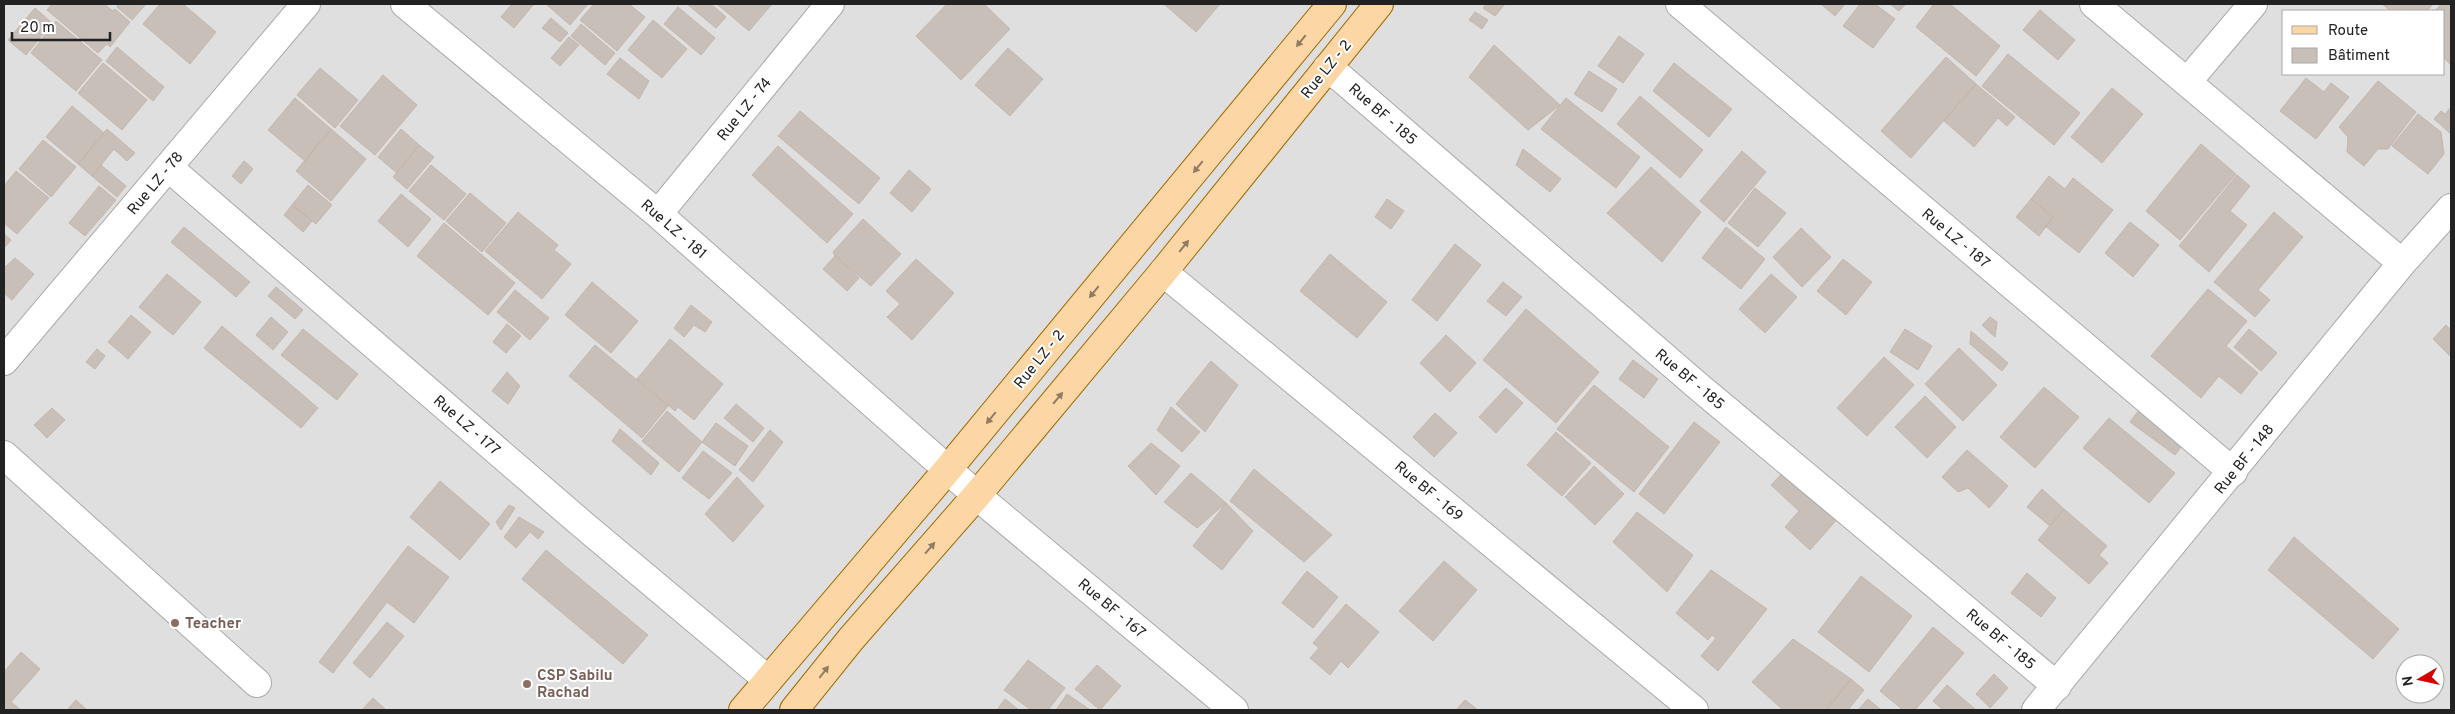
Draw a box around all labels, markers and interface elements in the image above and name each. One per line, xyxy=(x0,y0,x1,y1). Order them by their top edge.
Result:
scale bar xyxy=(12,10,110,42)
legend xyxy=(2282,10,2445,75)
text: 20 m xyxy=(20,19,55,38)
text: Route xyxy=(2328,22,2368,41)
one-way arrow xyxy=(1295,35,1306,48)
street label: Rue LZ - 2 xyxy=(1298,37,1357,103)
text: Bâtiment xyxy=(2328,47,2390,66)
street label: Rue LZ - 74 xyxy=(714,74,776,145)
street label: Rue BF - 185 xyxy=(1344,80,1420,150)
street label: Rue LZ - 78 xyxy=(124,148,188,220)
one-way arrow xyxy=(1192,160,1203,173)
street label: Rue LZ - 181 xyxy=(636,196,710,264)
street label: Rue LZ - 187 xyxy=(1917,205,1993,273)
one-way arrow xyxy=(1178,240,1189,253)
one-way arrow xyxy=(1089,285,1100,298)
street label: Rue LZ - 2 xyxy=(1011,327,1070,393)
street label: Rue BF - 185 xyxy=(1650,346,1728,415)
street label: Rue LZ - 177 xyxy=(429,392,504,461)
one-way arrow xyxy=(1052,392,1063,405)
one-way arrow xyxy=(985,411,996,424)
street label: Rue BF - 148 xyxy=(2211,421,2279,499)
street label: Rue BF - 169 xyxy=(1390,458,1466,526)
one-way arrow xyxy=(924,542,935,555)
street label: Rue BF - 167 xyxy=(1073,575,1149,643)
street label: Rue BF - 185 xyxy=(1961,606,2039,675)
place label: Teacher xyxy=(185,615,242,634)
marker: Teacher xyxy=(169,617,181,629)
north arrow xyxy=(2395,654,2445,704)
one-way arrow xyxy=(819,666,830,679)
place label: CSP Sabilu Rachad xyxy=(537,667,613,703)
text: N xyxy=(2399,674,2418,687)
marker: CSP Sabilu Rachad xyxy=(521,678,533,690)

